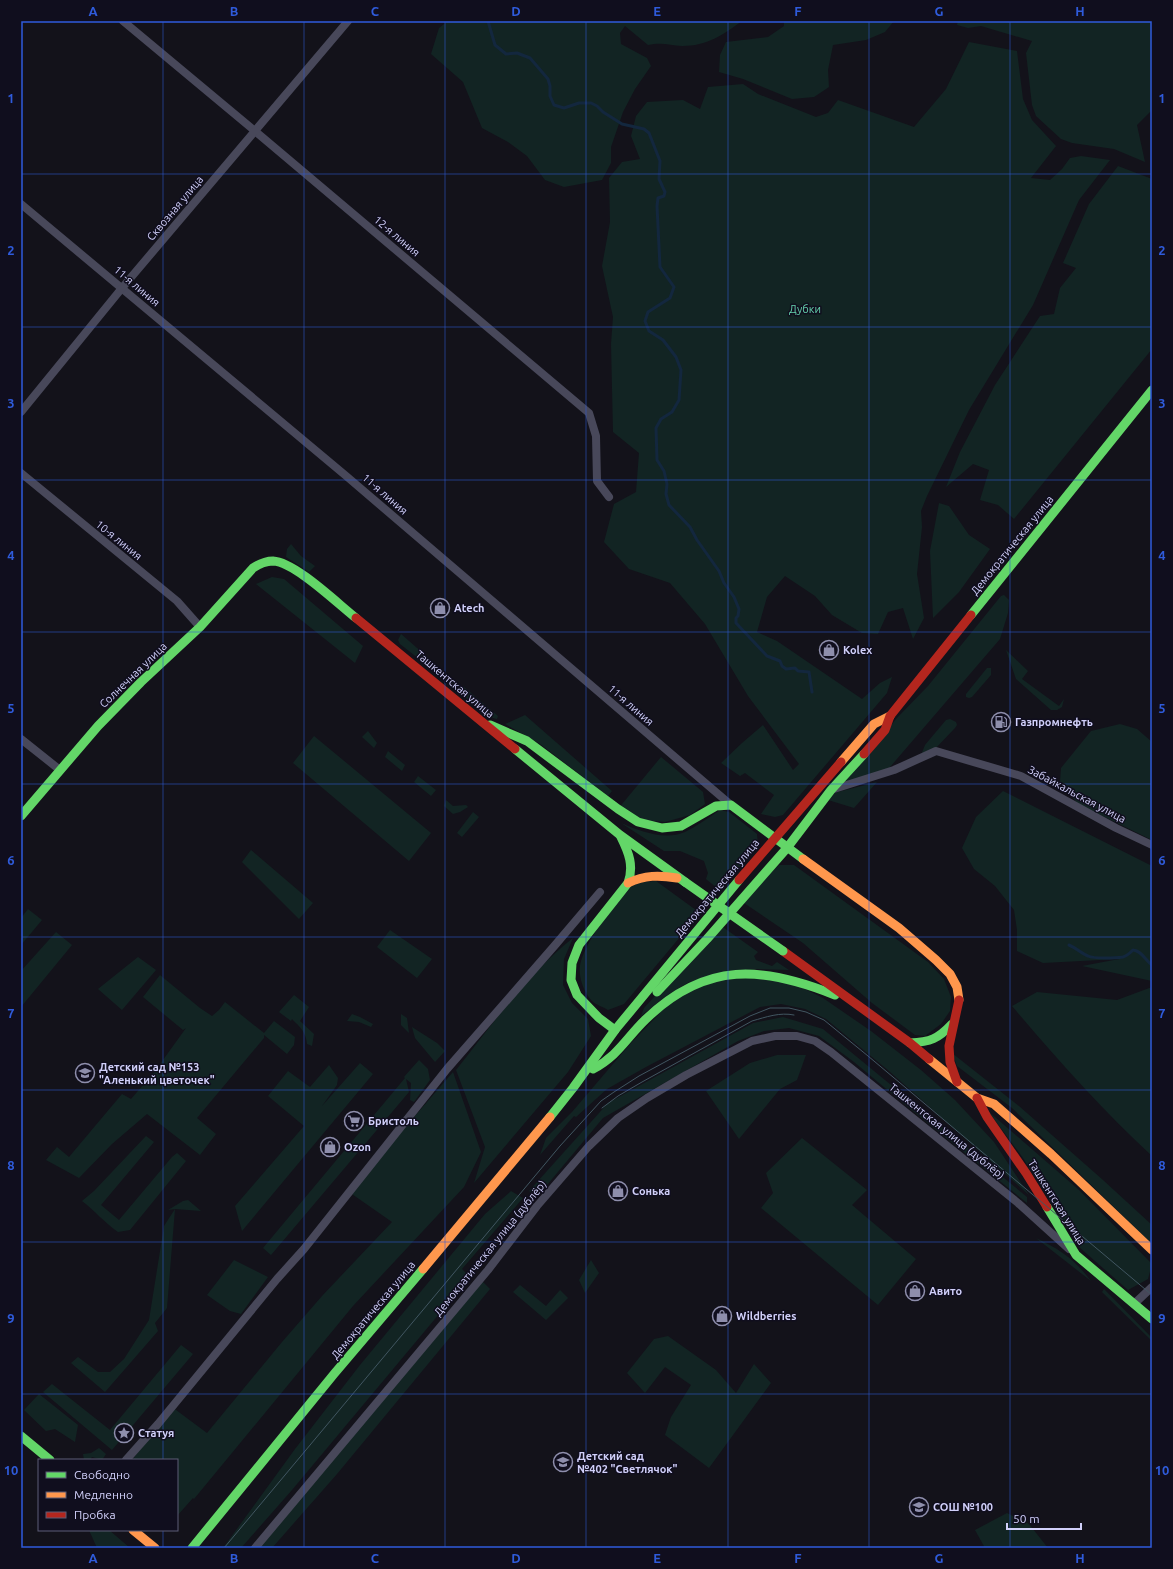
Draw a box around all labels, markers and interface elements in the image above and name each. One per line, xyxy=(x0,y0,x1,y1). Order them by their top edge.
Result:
text: A xyxy=(88,4,98,18)
text: B xyxy=(230,4,239,18)
text: C xyxy=(371,4,380,18)
text: D xyxy=(511,4,521,18)
text: E xyxy=(653,4,661,18)
text: F xyxy=(794,4,802,18)
text: G xyxy=(935,4,944,18)
text: H xyxy=(1075,4,1085,18)
text: 1 xyxy=(7,91,15,105)
text: 1 xyxy=(1158,91,1166,105)
street label: Сквозная улица xyxy=(144,173,206,243)
street label: 12-я линия xyxy=(372,213,422,259)
text: 2 xyxy=(7,243,15,257)
text: 2 xyxy=(1158,243,1166,257)
street label: 11-я линия xyxy=(112,263,162,309)
park label: Дубки xyxy=(789,303,821,315)
text: 3 xyxy=(7,396,15,410)
text: 3 xyxy=(1158,396,1166,410)
street label: 11-я линия xyxy=(360,471,410,517)
street label: Демократическая улица xyxy=(968,493,1056,597)
street label: 10-я линия xyxy=(94,518,144,562)
text: 4 xyxy=(7,548,15,562)
text: 4 xyxy=(1158,548,1166,562)
shop icon: Atech xyxy=(429,597,451,619)
place label: Atech xyxy=(454,602,484,614)
shop icon: Kolex xyxy=(818,639,840,661)
street label: Солнечная улица xyxy=(97,640,169,710)
place label: Kolex xyxy=(843,644,872,656)
street label: Ташкентская улица xyxy=(414,648,496,720)
street label: 11-я линия xyxy=(606,682,656,728)
text: 5 xyxy=(7,701,15,715)
text: 5 xyxy=(1158,701,1166,715)
fuel station icon: Газпромнефть xyxy=(990,711,1012,733)
place label: Газпромнефть xyxy=(1015,716,1093,728)
street label: Забайкальская улица xyxy=(1026,763,1128,825)
street label: Демократическая улица xyxy=(673,837,761,939)
text: 6 xyxy=(7,853,15,867)
text: 6 xyxy=(1158,853,1166,867)
text: 7 xyxy=(7,1006,15,1020)
text: 7 xyxy=(1158,1006,1166,1020)
place label: Детский сад №153 "Аленький цветочек" xyxy=(99,1061,215,1086)
school or university icon: Детский сад №153 "Аленький цветочек" xyxy=(74,1062,96,1084)
street label: Ташкентская улица (дублёр) xyxy=(886,1081,1007,1182)
supermarket icon: Бристоль xyxy=(343,1110,365,1132)
place label: Бристоль xyxy=(368,1115,419,1127)
shop icon: Ozon xyxy=(319,1136,341,1158)
place label: Ozon xyxy=(344,1141,371,1153)
street label: Ташкентская улица xyxy=(1026,1157,1088,1247)
text: 8 xyxy=(7,1158,15,1172)
text: 8 xyxy=(1158,1158,1166,1172)
street label: Демократическая улица (дублёр) xyxy=(432,1178,549,1319)
shop icon: Сонька xyxy=(607,1180,629,1202)
place label: Сонька xyxy=(632,1185,670,1197)
street label: Демократическая улица xyxy=(329,1259,417,1361)
shop icon: Авито xyxy=(904,1280,926,1302)
place label: Авито xyxy=(929,1285,962,1297)
shop icon: Wildberries xyxy=(711,1305,733,1327)
place label: Wildberries xyxy=(736,1310,796,1322)
text: 9 xyxy=(7,1311,15,1325)
text: 9 xyxy=(1158,1311,1166,1325)
place icon: Статуя xyxy=(113,1422,135,1444)
place label: Статуя xyxy=(138,1427,174,1439)
place label: Детский сад №402 "Светлячок" xyxy=(577,1450,678,1475)
school or university icon: Детский сад №402 "Светлячок" xyxy=(552,1451,574,1473)
legend xyxy=(38,1459,178,1531)
text: 10 xyxy=(4,1463,18,1477)
text: 10 xyxy=(1155,1463,1169,1477)
text: Свободно xyxy=(74,1468,130,1481)
text: Медленно xyxy=(74,1488,133,1501)
school or university icon: СОШ №100 xyxy=(908,1496,930,1518)
place label: СОШ №100 xyxy=(933,1501,993,1513)
scale bar xyxy=(1007,1505,1081,1531)
text: Пробка xyxy=(74,1508,116,1521)
text: 50 m xyxy=(1013,1512,1040,1525)
text: A xyxy=(88,1551,98,1565)
text: B xyxy=(230,1551,239,1565)
text: C xyxy=(371,1551,380,1565)
text: D xyxy=(511,1551,521,1565)
text: E xyxy=(653,1551,661,1565)
text: F xyxy=(794,1551,802,1565)
text: G xyxy=(935,1551,944,1565)
text: H xyxy=(1075,1551,1085,1565)

